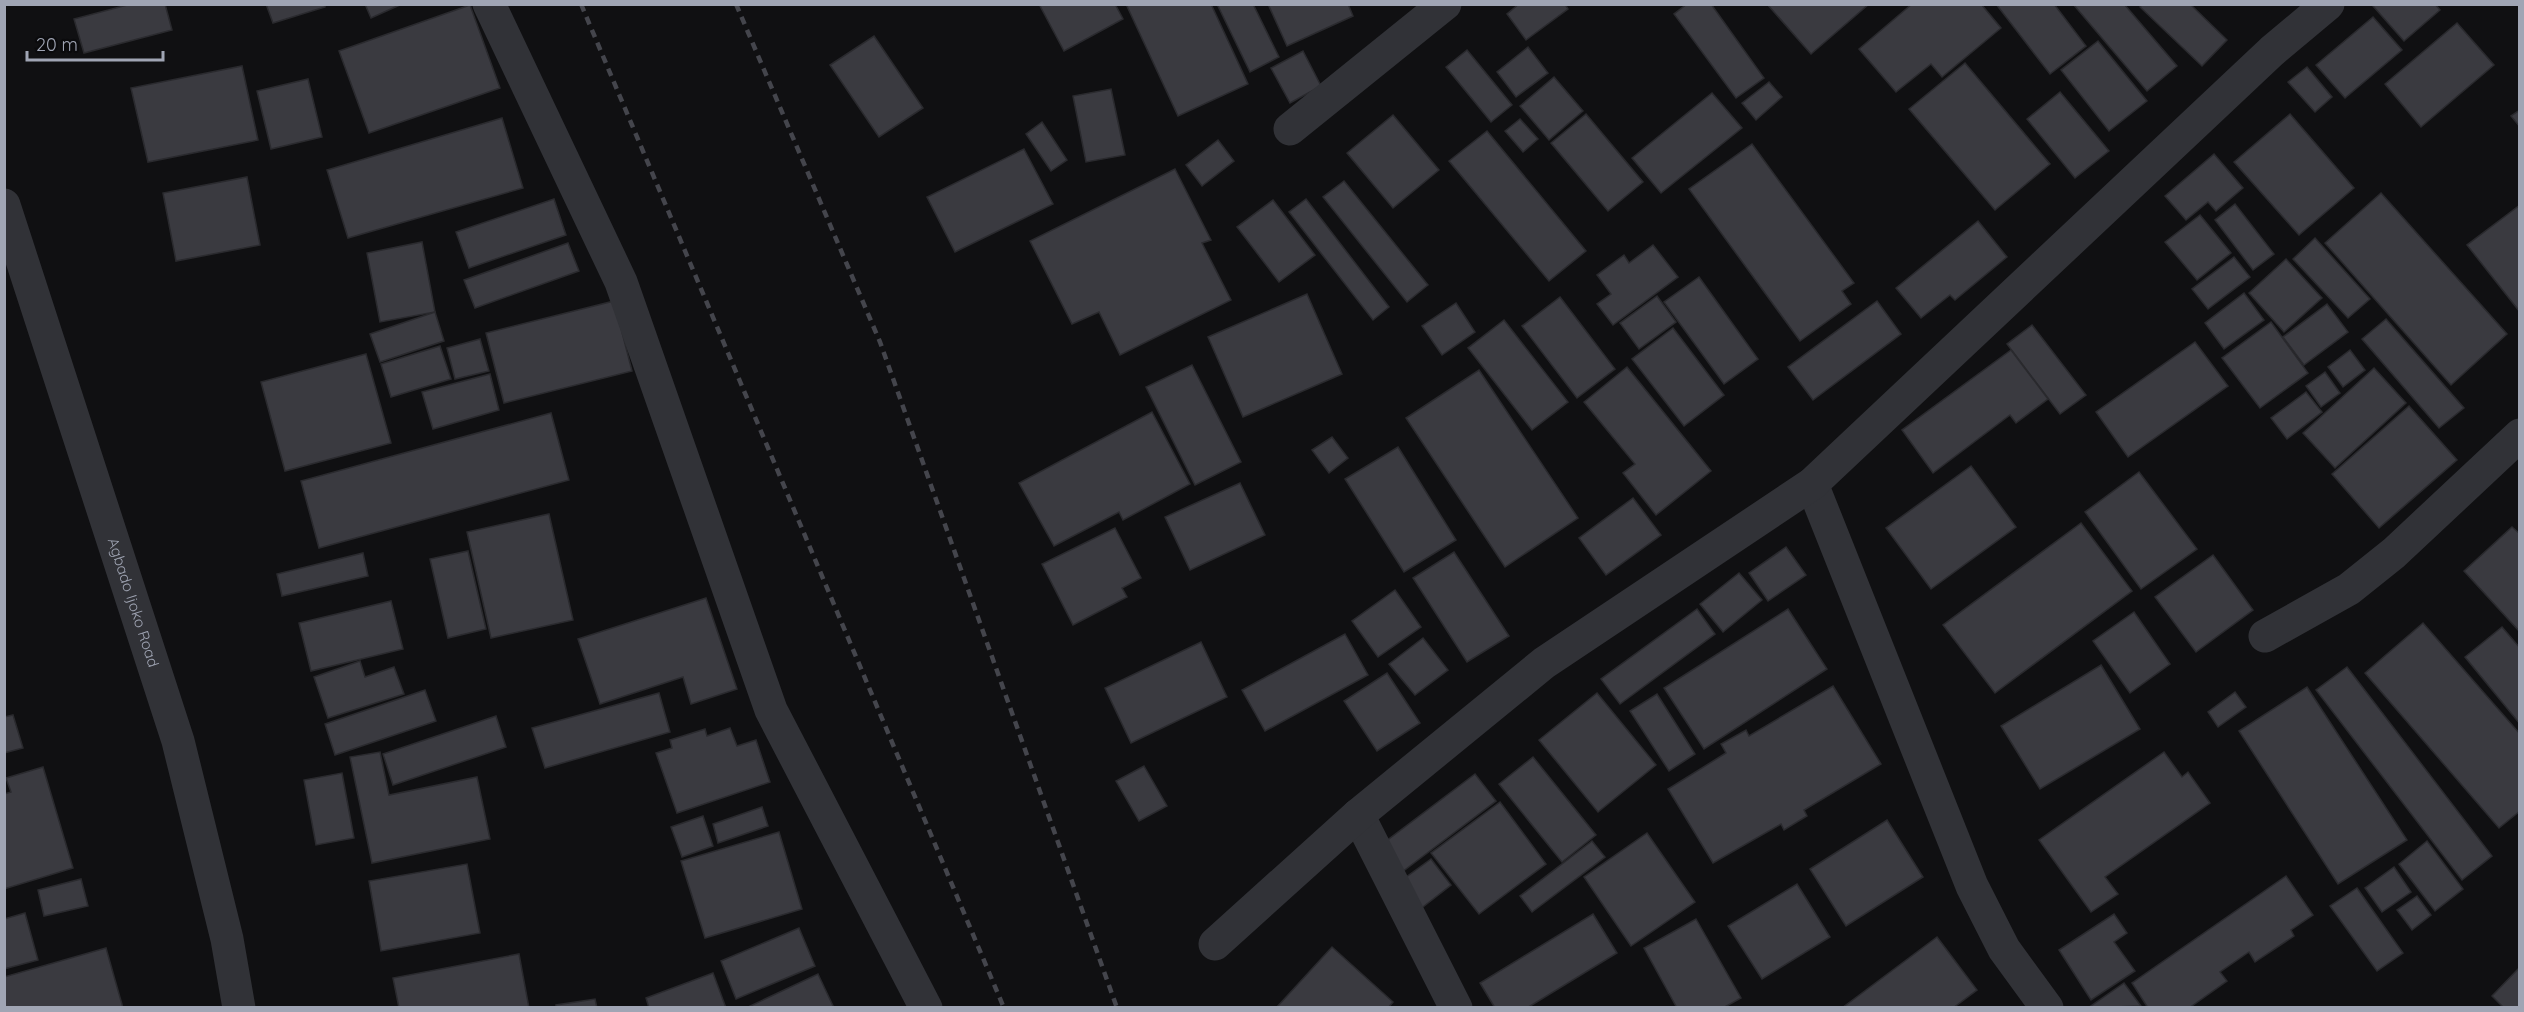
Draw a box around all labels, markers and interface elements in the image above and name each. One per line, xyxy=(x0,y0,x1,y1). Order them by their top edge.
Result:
scale bar xyxy=(27,24,164,62)
text: 20 m xyxy=(36,33,78,56)
street label: Agbado Ijoko Road xyxy=(104,536,163,669)

